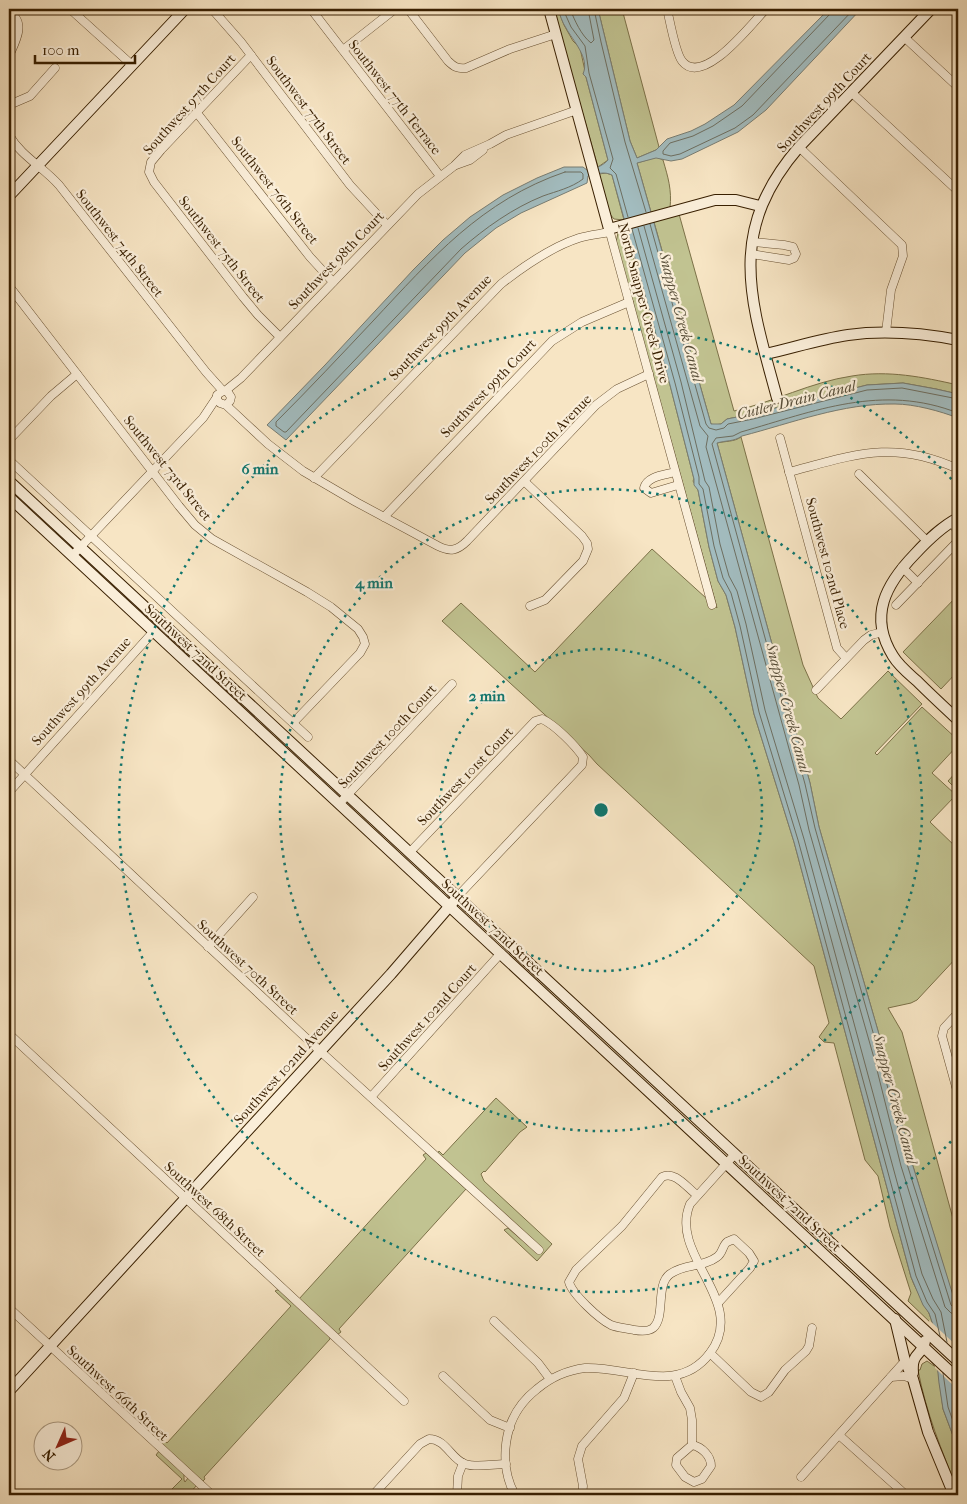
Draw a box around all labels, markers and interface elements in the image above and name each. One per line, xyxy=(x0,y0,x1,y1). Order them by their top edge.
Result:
scale bar xyxy=(35,32,135,64)
street label: Southwest 77th Terrace xyxy=(345,37,445,158)
text: 100 m xyxy=(42,41,80,59)
street label: Southwest 99th Court xyxy=(774,49,875,156)
street label: Southwest 97th Court xyxy=(139,50,239,158)
street label: Southwest 77th Street xyxy=(262,53,355,168)
street label: Southwest 76th Street xyxy=(227,133,322,248)
street label: Southwest 74th Street xyxy=(72,186,167,301)
street label: Southwest 75th Street xyxy=(175,193,268,306)
street label: Southwest 98th Court xyxy=(285,208,388,313)
street label: North Snapper Creek Drive xyxy=(614,221,673,385)
water label: Snapper Creek Canal xyxy=(655,249,708,386)
street label: Southwest 99th Avenue xyxy=(385,271,495,384)
street label: Southwest 99th Court xyxy=(437,335,540,441)
water label: Cutler Drain Canal xyxy=(735,376,860,423)
street label: Southwest 100th Avenue xyxy=(481,391,595,508)
street label: Southwest 73rd Street xyxy=(120,412,215,524)
text: 6 min xyxy=(242,460,279,478)
street label: Southwest 102nd Place xyxy=(802,496,853,631)
text: 4 min xyxy=(354,574,393,592)
street label: Southwest 72nd Street xyxy=(141,600,251,704)
street label: Southwest 99th Avenue xyxy=(28,633,135,749)
water label: Snapper Creek Canal xyxy=(762,640,815,777)
street label: Southwest 100th Court xyxy=(335,681,440,792)
text: 2 min xyxy=(469,687,506,705)
street label: Southwest 101st Court xyxy=(414,723,517,829)
centre of rings xyxy=(592,801,610,819)
street label: Southwest 72nd Street xyxy=(438,875,548,979)
street label: Southwest 70th Street xyxy=(194,916,302,1019)
street label: Southwest 102nd Court xyxy=(375,960,480,1075)
street label: Southwest 102nd Avenue xyxy=(230,1006,342,1128)
water label: Snapper Creek Canal xyxy=(869,1031,922,1168)
street label: Southwest 72nd Street xyxy=(735,1151,845,1255)
street label: Southwest 68th Street xyxy=(160,1158,269,1261)
street label: Southwest 66th Street xyxy=(63,1342,172,1445)
north arrow xyxy=(32,1422,82,1472)
text: N xyxy=(39,1445,59,1465)

